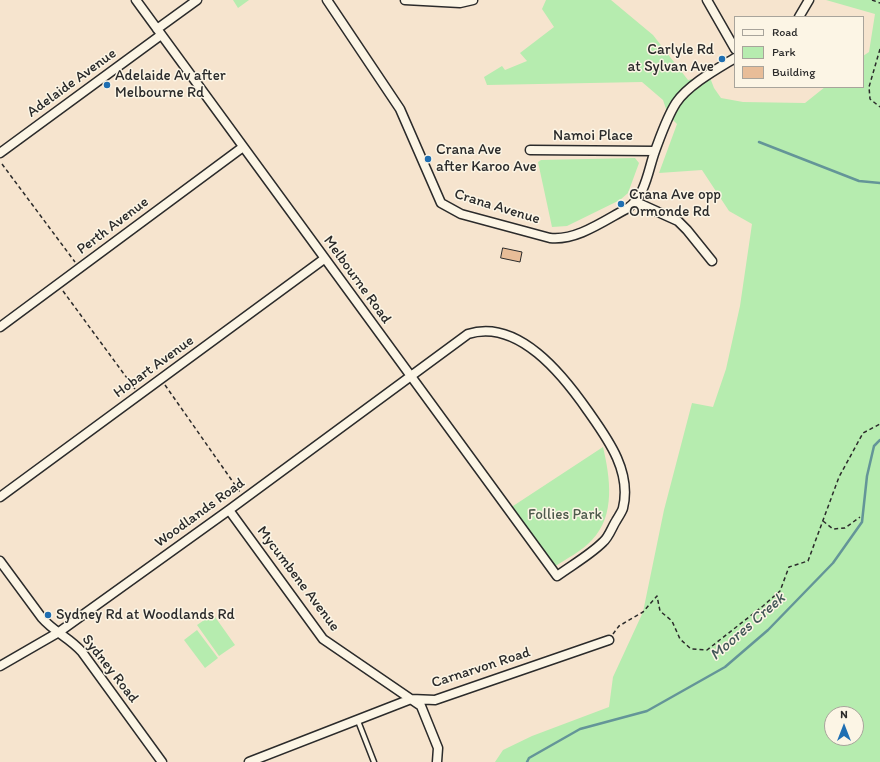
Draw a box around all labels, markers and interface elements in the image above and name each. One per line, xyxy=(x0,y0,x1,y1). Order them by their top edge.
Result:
legend xyxy=(734,16,864,88)
text: Road xyxy=(772,25,798,39)
place label: Carlyle Rd at Sylvan Ave xyxy=(628,41,714,76)
street label: Adelaide Avenue xyxy=(24,45,120,121)
text: Park xyxy=(772,45,796,59)
marker: Carlyle Rd at Sylvan Ave xyxy=(717,54,727,64)
text: Building xyxy=(772,65,815,79)
place label: Adelaide Av after Melbourne Rd xyxy=(115,67,226,102)
marker: Adelaide Av after Melbourne Rd xyxy=(102,80,112,90)
street label: Namoi Place xyxy=(553,127,633,145)
place label: Crana Ave after Karoo Ave xyxy=(436,141,537,176)
marker: Crana Ave after Karoo Ave xyxy=(423,154,433,164)
street label: Crana Avenue xyxy=(452,185,542,229)
place label: Crana Ave opp Ormonde Rd xyxy=(629,186,721,221)
street label: Perth Avenue xyxy=(74,193,152,259)
marker: Crana Ave opp Ormonde Rd xyxy=(616,199,626,209)
street label: Melbourne Road xyxy=(319,233,395,327)
street label: Hobart Avenue xyxy=(110,332,198,402)
street label: Woodlands Road xyxy=(151,474,249,552)
park label: Follies Park xyxy=(528,506,602,524)
street label: Mycumbene Avenue xyxy=(253,523,343,635)
water label: Moores Creek xyxy=(706,589,790,665)
place label: Sydney Rd at Woodlands Rd xyxy=(56,606,235,624)
marker: Sydney Rd at Woodlands Rd xyxy=(43,610,53,620)
street label: Sydney Road xyxy=(78,631,142,707)
street label: Carnarvon Road xyxy=(429,644,533,692)
north arrow xyxy=(824,706,864,746)
text: N xyxy=(840,708,848,721)

